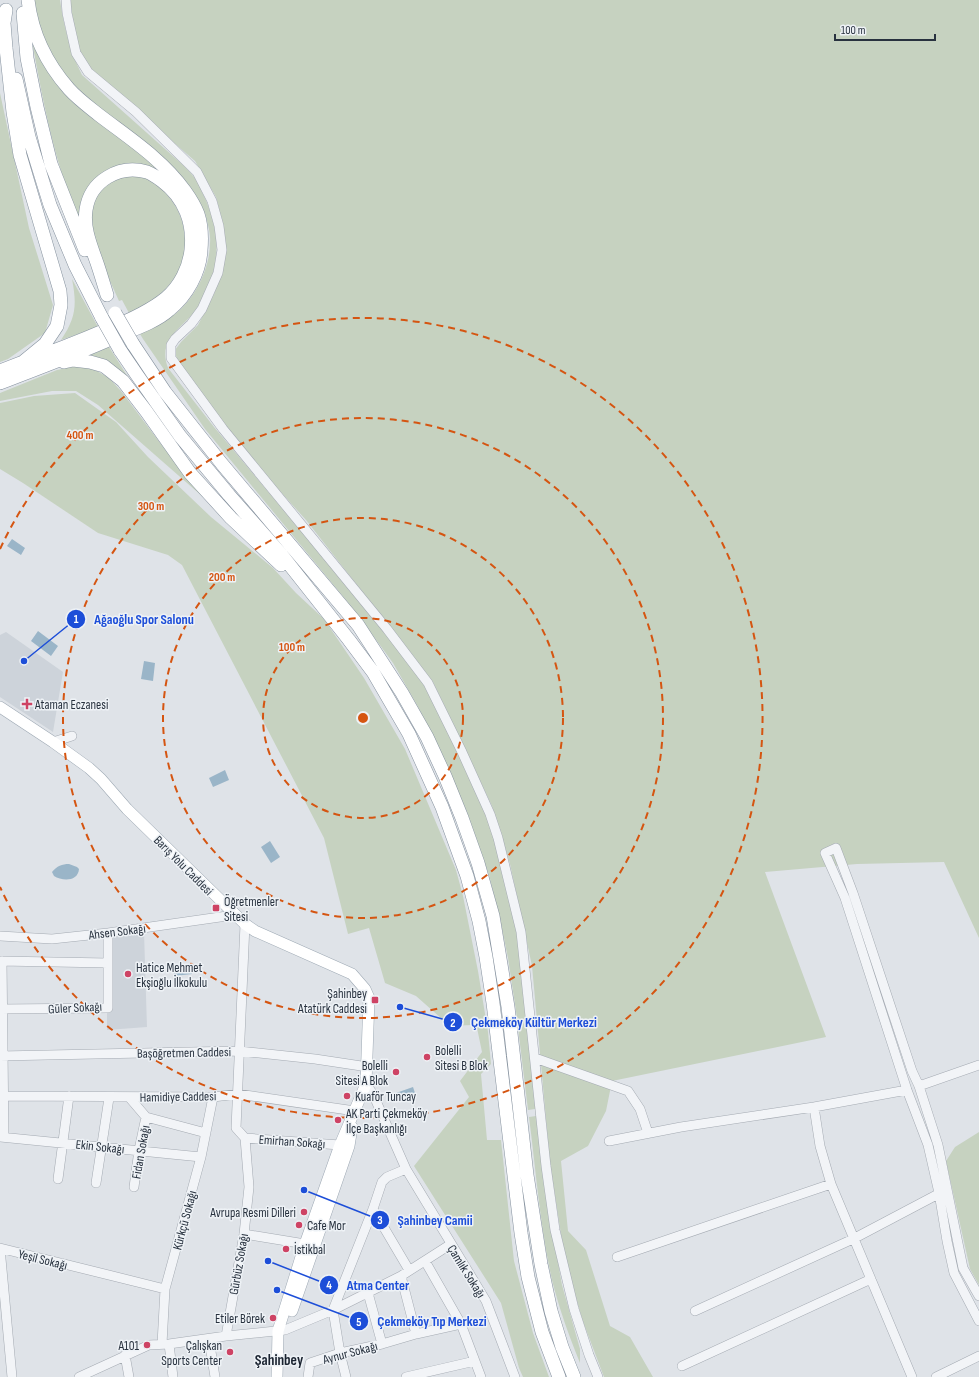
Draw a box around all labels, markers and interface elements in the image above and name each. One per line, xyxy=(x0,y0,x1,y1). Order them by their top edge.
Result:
scale bar xyxy=(835,16,935,42)
text: 100 m xyxy=(841,23,866,38)
text: 400 m xyxy=(67,428,93,443)
text: 300 m xyxy=(138,499,164,514)
text: 200 m xyxy=(209,570,235,585)
callout: Ağaoğlu Spor Salonu xyxy=(66,606,202,632)
text: Ağaoğlu Spor Salonu xyxy=(93,611,194,628)
text: 1 xyxy=(74,612,79,627)
text: 100 m xyxy=(279,640,305,655)
place label: Ataman Eczanesi xyxy=(34,697,108,713)
marker: Ataman Eczanesi xyxy=(22,699,32,709)
centre of rings xyxy=(356,711,370,725)
street label: Barış Yolu Caddesi xyxy=(150,832,217,899)
place label: Öğretmenler Sitesi xyxy=(224,893,279,925)
marker: Öğretmenler Sitesi xyxy=(211,903,221,913)
street label: Ahsen Sokağı xyxy=(87,921,147,944)
place label: Hatice Mehmet Ekşioğlu İlkokulu xyxy=(136,960,207,991)
marker: Hatice Mehmet Ekşioğlu İlkokulu xyxy=(123,969,133,979)
place label: Şahinbey Atatürk Caddesi xyxy=(297,986,367,1017)
marker: Şahinbey Atatürk Caddesi xyxy=(370,995,380,1005)
street label: Güler Sokağı xyxy=(48,999,102,1017)
callout: Çekmeköy Kültür Merkezi xyxy=(443,1009,605,1035)
text: Çekmeköy Kültür Merkezi xyxy=(471,1014,597,1031)
text: 2 xyxy=(450,1016,456,1031)
place label: Bolelli Sitesi B Blok xyxy=(435,1043,488,1074)
street label: Başöğretmen Caddesi xyxy=(137,1044,231,1062)
marker: Bolelli Sitesi B Blok xyxy=(422,1052,432,1062)
place label: Bolelli Sitesi A Blok xyxy=(336,1058,388,1089)
marker: Bolelli Sitesi A Blok xyxy=(391,1067,401,1077)
street label: Hamidiye Caddesi xyxy=(140,1088,216,1106)
place label: Kuaför Tuncay xyxy=(355,1089,416,1105)
marker: Kuaför Tuncay xyxy=(342,1091,352,1101)
place label: AK Parti Çekmeköy İlçe Başkanlığı xyxy=(345,1106,427,1137)
marker: AK Parti Çekmeköy İlçe Başkanlığı xyxy=(333,1115,343,1125)
street label: Fidan Sokağı xyxy=(128,1124,154,1180)
street label: Emirhan Sokağı xyxy=(258,1132,326,1152)
street label: Ekin Sokağı xyxy=(75,1136,125,1158)
street label: Kürkçü Sokağı xyxy=(169,1189,201,1252)
place label: Avrupa Resmi Dilleri xyxy=(209,1205,296,1221)
marker: Avrupa Resmi Dilleri xyxy=(299,1207,309,1217)
callout: Şahinbey Camii xyxy=(370,1207,481,1233)
text: Şahinbey Camii xyxy=(397,1212,473,1229)
text: 3 xyxy=(377,1213,383,1228)
place label: Cafe Mor xyxy=(307,1218,346,1234)
marker: Cafe Mor xyxy=(294,1220,304,1230)
street label: Gürbüz Sokağı xyxy=(226,1232,252,1296)
place label: İstikbal xyxy=(294,1241,325,1258)
street label: Çamlık Sokağı xyxy=(444,1242,489,1301)
marker: İstikbal xyxy=(281,1244,291,1254)
street label: Yeşil Sokağı xyxy=(17,1246,69,1274)
callout: Atma Center xyxy=(319,1272,417,1298)
text: Atma Center xyxy=(346,1277,410,1294)
text: 4 xyxy=(326,1278,332,1293)
callout: Çekmeköy Tıp Merkezi xyxy=(349,1308,495,1334)
place label: Etiler Börek xyxy=(215,1311,265,1327)
marker: Etiler Börek xyxy=(268,1313,278,1323)
text: Çekmeköy Tıp Merkezi xyxy=(377,1313,487,1330)
text: 5 xyxy=(356,1315,362,1330)
place label: A101 xyxy=(118,1338,139,1354)
place label: Çalışkan Sports Center xyxy=(161,1338,222,1369)
street label: Aynur Sokağı xyxy=(320,1338,379,1368)
marker: A101 xyxy=(142,1340,152,1350)
marker: Çalışkan Sports Center xyxy=(225,1347,235,1357)
district label: Şahinbey xyxy=(255,1351,304,1370)

